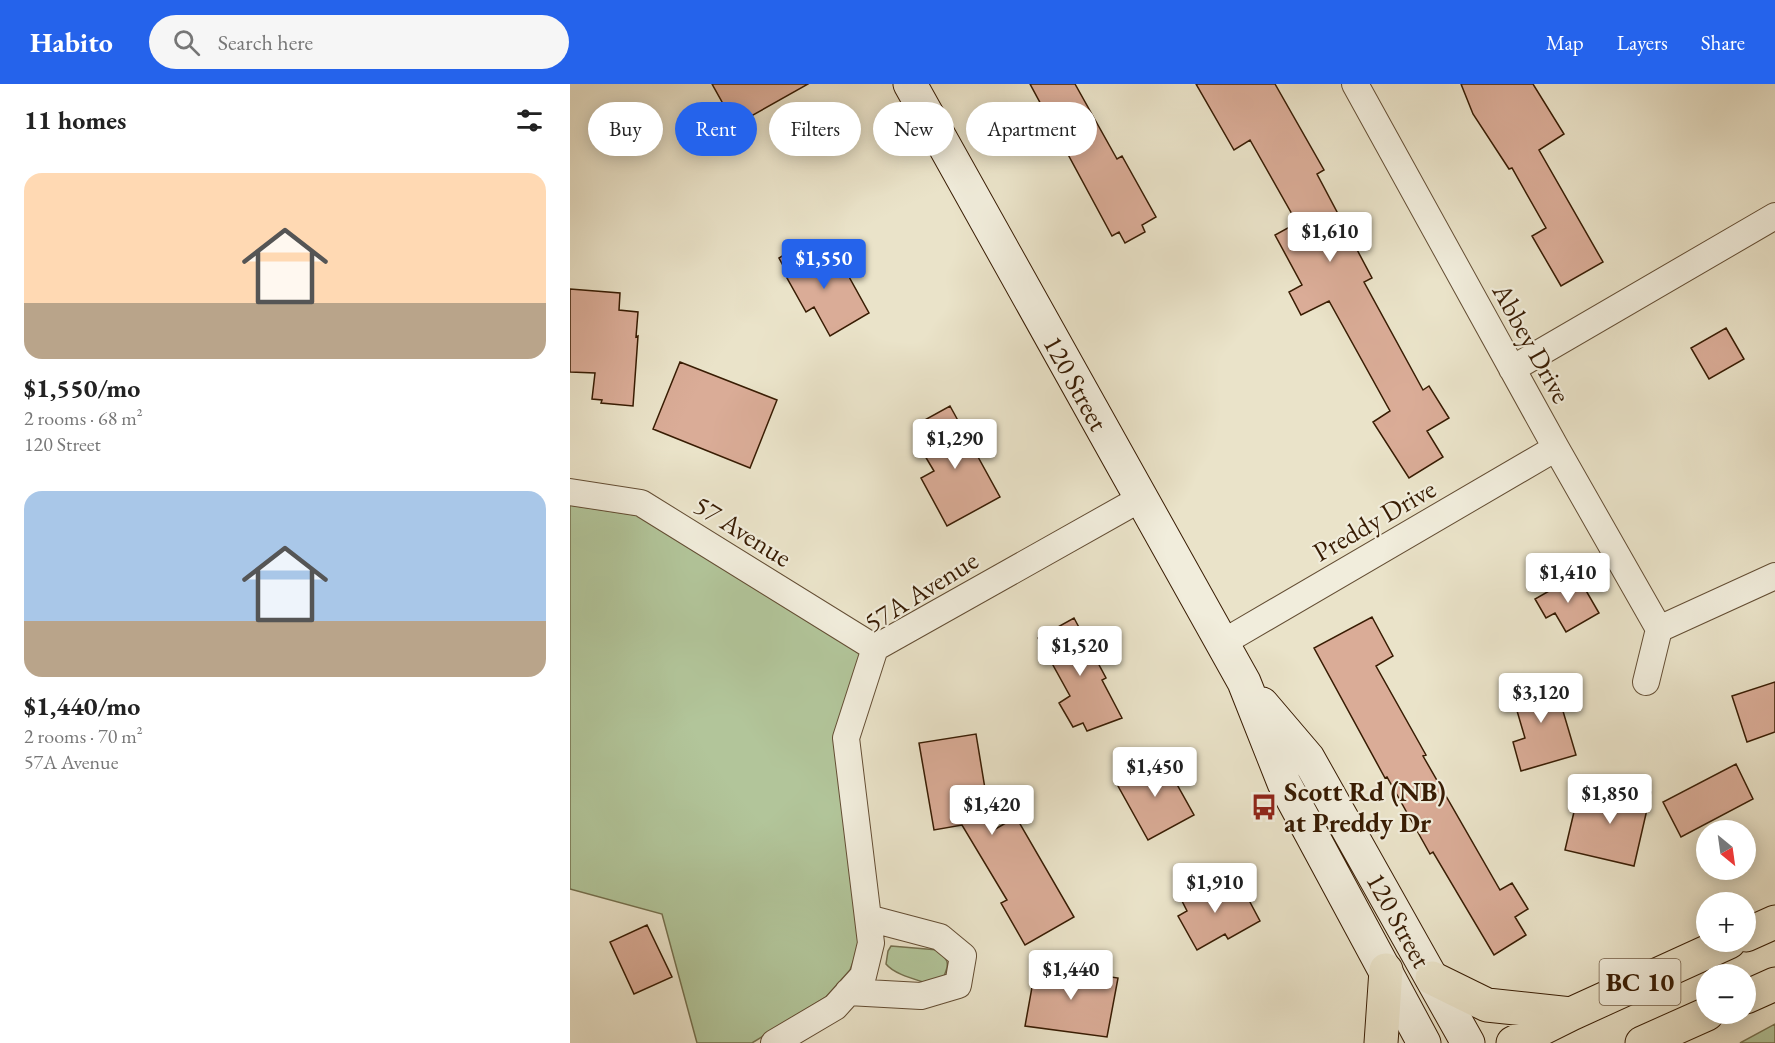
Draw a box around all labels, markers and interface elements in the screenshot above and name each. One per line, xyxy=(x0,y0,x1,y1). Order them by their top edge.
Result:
search box xyxy=(149,15,569,69)
text: Habito xyxy=(30,24,113,60)
icon: search xyxy=(170,26,203,59)
text: Search here xyxy=(218,28,313,57)
text: Map xyxy=(1546,29,1584,56)
text: Layers xyxy=(1617,29,1668,56)
text: Share xyxy=(1701,29,1745,56)
chip: Buy xyxy=(588,102,663,156)
chip: Rent xyxy=(675,102,757,156)
chip: Filters xyxy=(769,102,861,156)
chip: New xyxy=(873,102,954,156)
chip: Apartment xyxy=(966,102,1097,156)
text: 11 homes xyxy=(24,103,126,137)
icon: filters xyxy=(513,104,546,137)
icon: home xyxy=(231,212,339,320)
pin: $1,610 xyxy=(1281,212,1379,263)
text: $1,610 xyxy=(1302,218,1358,244)
pin: $1,550 xyxy=(775,239,873,290)
text: $1,550 xyxy=(796,245,852,271)
street label: Abbey Drive xyxy=(1484,276,1579,409)
street label: 120 Street xyxy=(1036,329,1117,437)
text: $1,550/mo xyxy=(24,371,140,405)
text: 2 rooms · 68 m² xyxy=(24,405,143,431)
pin: $1,290 xyxy=(906,419,1004,470)
text: $1,290 xyxy=(927,425,983,451)
text: 120 Street xyxy=(24,431,101,457)
street label: Preddy Drive xyxy=(1306,471,1442,569)
street label: 57 Avenue xyxy=(688,487,798,575)
icon: home xyxy=(231,530,339,638)
street label: 57A Avenue xyxy=(858,542,984,640)
pin: $1,410 xyxy=(1519,553,1617,604)
text: $1,410 xyxy=(1540,559,1596,585)
pin: $1,520 xyxy=(1031,626,1129,677)
text: $1,520 xyxy=(1052,632,1108,658)
pin: $3,120 xyxy=(1492,673,1590,724)
text: $3,120 xyxy=(1513,679,1569,705)
text: $1,440/mo xyxy=(24,689,140,723)
text: 2 rooms · 70 m² xyxy=(24,723,143,749)
pin: $1,450 xyxy=(1106,747,1204,798)
text: 57A Avenue xyxy=(24,749,118,775)
text: $1,450 xyxy=(1127,753,1183,779)
place label: Scott Rd (NB) at Preddy Dr xyxy=(1284,774,1446,840)
pin: $1,850 xyxy=(1561,774,1659,825)
text: $1,850 xyxy=(1582,780,1638,806)
pin: $1,420 xyxy=(943,785,1041,836)
text: $1,420 xyxy=(964,791,1020,817)
bus stop icon: Scott Rd (NB) at Preddy Dr xyxy=(1249,792,1279,822)
north arrow xyxy=(1696,820,1756,880)
map controls xyxy=(1696,820,1756,1024)
pin: $1,910 xyxy=(1166,863,1264,914)
street label: 120 Street xyxy=(1359,866,1440,974)
text: $1,910 xyxy=(1187,869,1243,895)
button: + xyxy=(1696,892,1756,952)
pin: $1,440 xyxy=(1022,950,1120,1001)
text: $1,440 xyxy=(1043,956,1099,982)
road number: BC 10 xyxy=(1600,959,1680,1005)
button: − xyxy=(1696,964,1756,1024)

